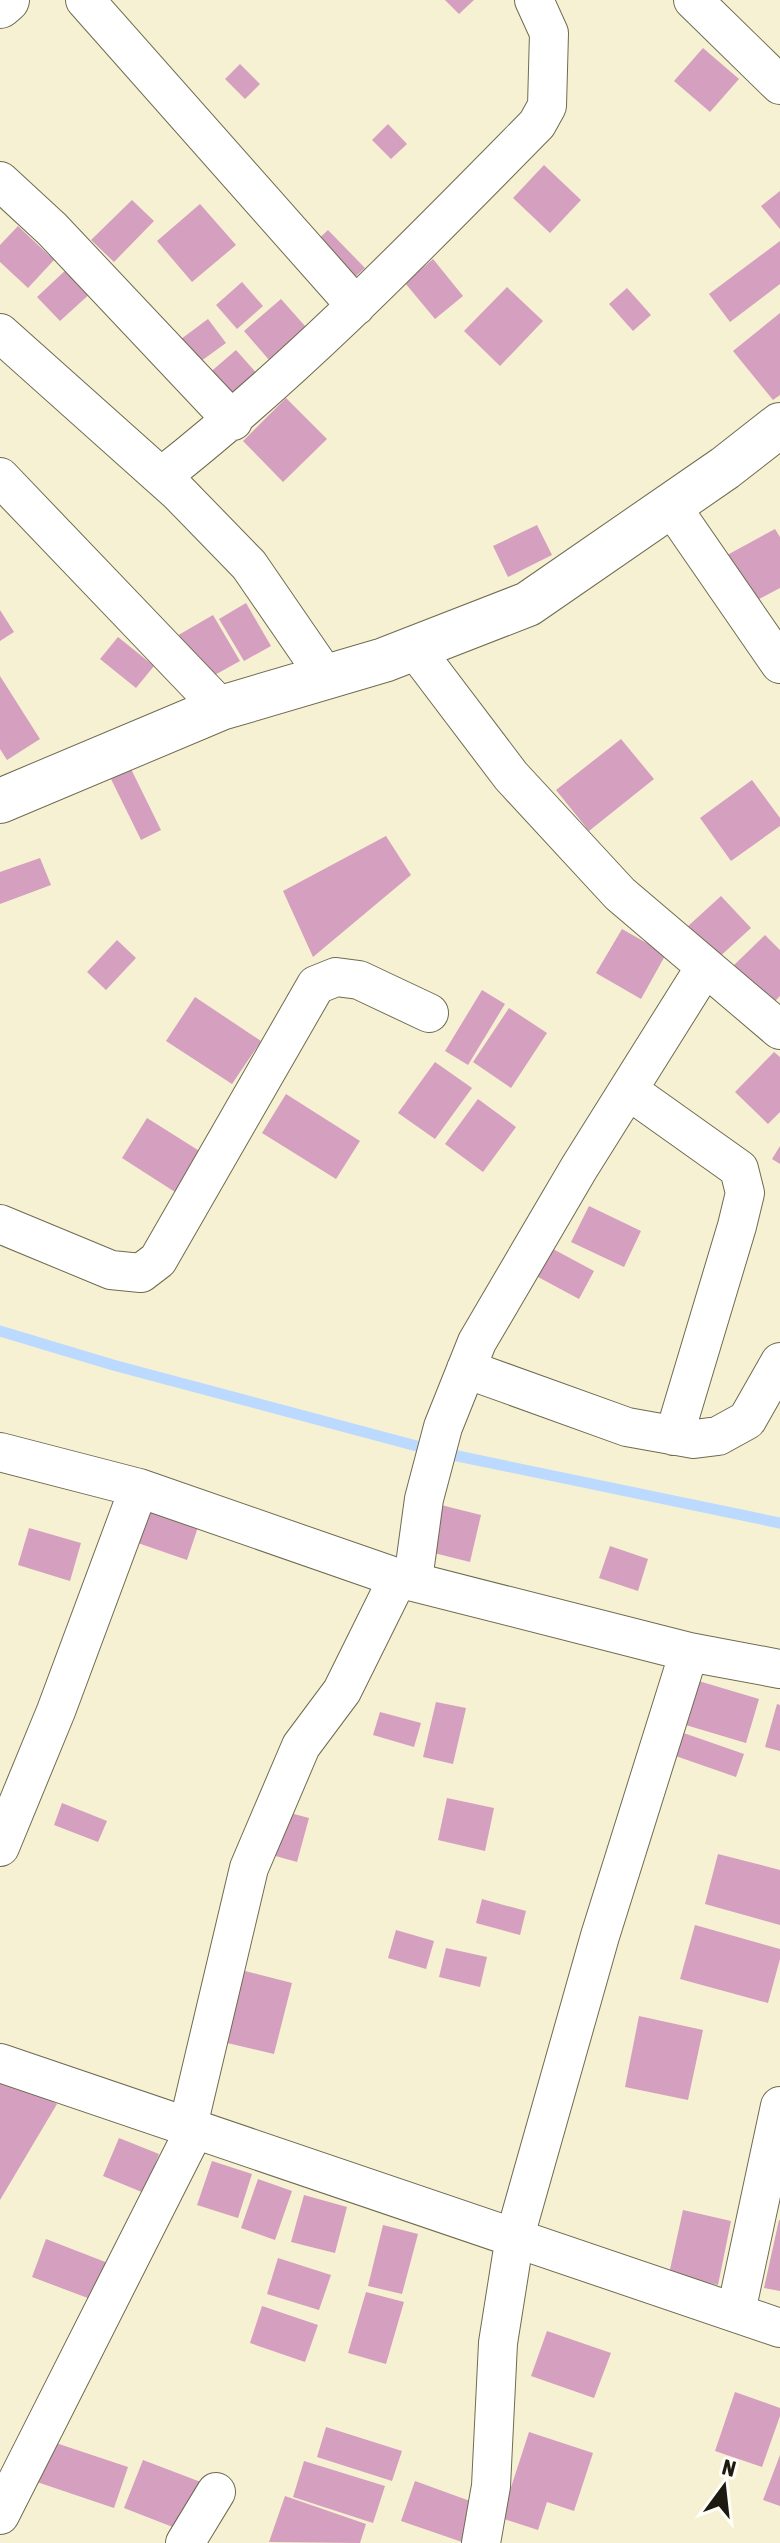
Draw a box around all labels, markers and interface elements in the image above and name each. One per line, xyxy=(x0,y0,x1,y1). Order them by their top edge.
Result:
north arrow xyxy=(684,2447,764,2527)
text: N xyxy=(720,2453,739,2482)

